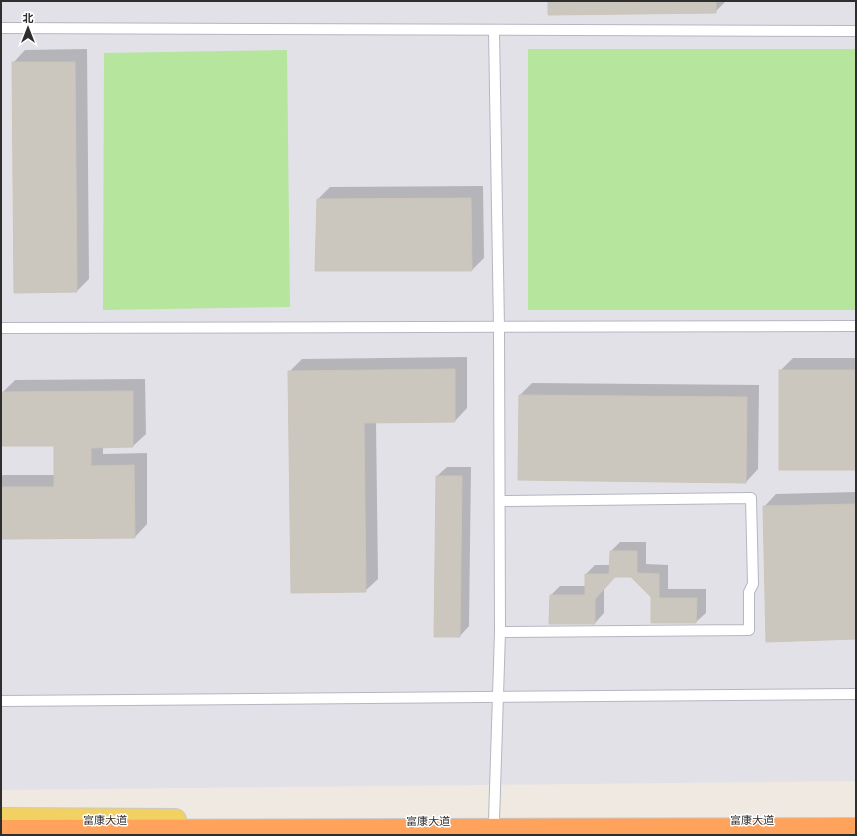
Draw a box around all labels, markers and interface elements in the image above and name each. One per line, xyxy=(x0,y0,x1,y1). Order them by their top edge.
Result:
north arrow xyxy=(8,8,48,48)
text: 北 xyxy=(23,10,34,25)
street label: 富康大道 xyxy=(83,812,127,827)
street label: 富康大道 xyxy=(730,812,774,827)
street label: 富康大道 xyxy=(406,813,450,828)

